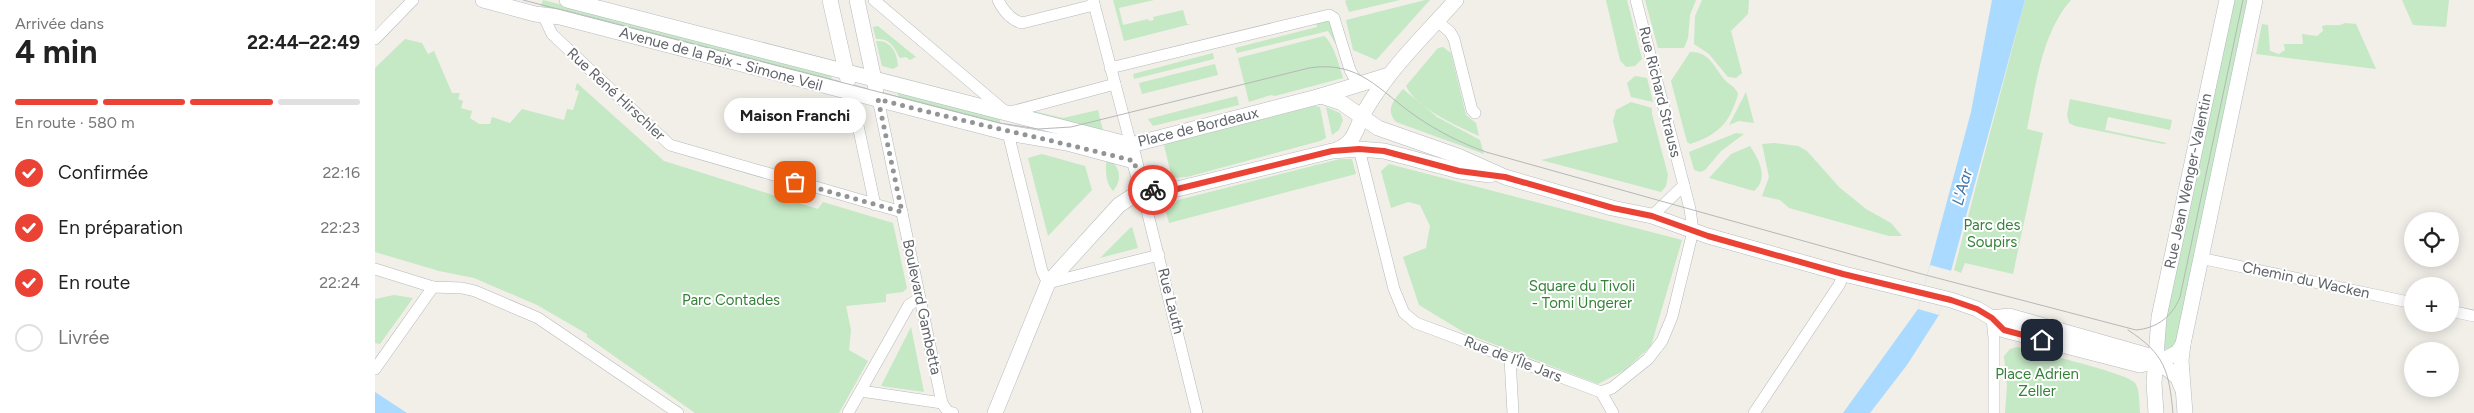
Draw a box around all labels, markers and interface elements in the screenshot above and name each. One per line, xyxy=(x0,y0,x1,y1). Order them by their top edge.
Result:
text: Arrivée dans xyxy=(15,14,104,33)
street label: Avenue de la Paix - Simone Veil xyxy=(618,23,824,95)
street label: Rue Richard Strauss xyxy=(1635,25,1685,159)
text: 22:44–22:49 xyxy=(247,31,360,54)
text: 4 min xyxy=(15,33,97,71)
street label: Rue René Hirschler xyxy=(563,44,669,144)
street label: Rue Jean Wenger-Valentin xyxy=(2161,92,2215,270)
callout: Maison Franchi xyxy=(724,97,866,132)
street label: Place de Bordeaux xyxy=(1136,103,1260,151)
text: Maison Franchi xyxy=(740,106,850,125)
text: En route · 580 m xyxy=(15,113,135,132)
icon: check xyxy=(15,159,43,187)
text: Confirmée xyxy=(58,161,148,184)
pin xyxy=(774,161,816,203)
text: 22:16 xyxy=(322,163,360,182)
courier xyxy=(1128,165,1178,215)
water label: L'Aar xyxy=(1948,166,1976,207)
icon: bag xyxy=(781,168,809,196)
icon: bike xyxy=(1139,176,1167,204)
map controls xyxy=(2404,212,2459,397)
button: locate xyxy=(2404,212,2459,267)
icon: check xyxy=(15,214,43,242)
text: En préparation xyxy=(58,216,183,239)
park label: Parc des Soupirs xyxy=(1963,216,2021,251)
text: 22:23 xyxy=(320,218,360,237)
street label: Boulevard Gambetta xyxy=(899,238,945,376)
street label: Chemin du Wacken xyxy=(2241,258,2371,302)
street label: Rue Lauth xyxy=(1154,266,1188,336)
icon: check xyxy=(15,269,43,297)
text: En route xyxy=(58,271,130,294)
text: 22:24 xyxy=(319,273,360,292)
park label: Square du Tivoli - Tomi Ungerer xyxy=(1529,277,1635,312)
button: + xyxy=(2404,277,2459,332)
park label: Parc Contades xyxy=(682,291,780,309)
pin xyxy=(2021,319,2063,361)
text: Livrée xyxy=(58,326,109,349)
icon: home xyxy=(2028,326,2056,354)
street label: Rue de l'Île Jars xyxy=(1462,332,1564,386)
button: − xyxy=(2404,342,2459,397)
park label: Place Adrien Zeller xyxy=(1995,365,2079,400)

